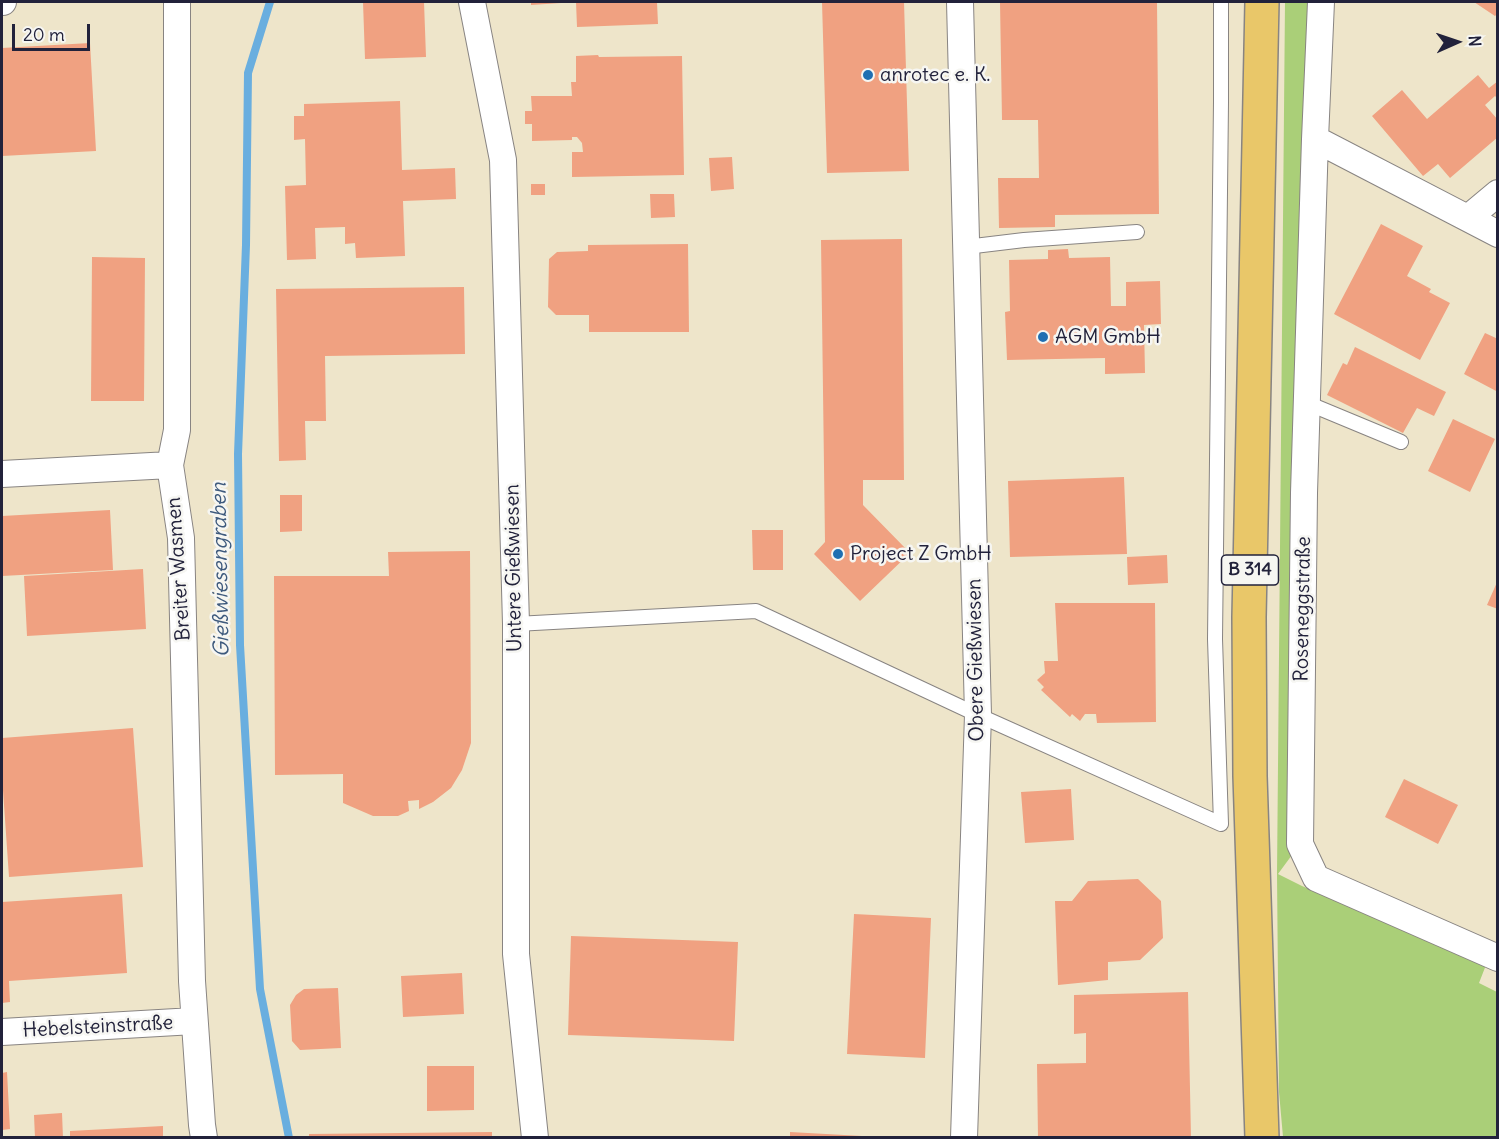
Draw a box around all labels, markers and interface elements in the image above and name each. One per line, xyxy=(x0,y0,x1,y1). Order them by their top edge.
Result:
scale bar xyxy=(15,12,93,50)
north arrow xyxy=(1427,12,1487,72)
text: 20 m xyxy=(23,23,65,46)
text: N xyxy=(1465,35,1485,47)
place label: anrotec e. K. xyxy=(880,63,990,87)
marker: anrotec e. K. xyxy=(861,68,875,82)
place label: AGM GmbH xyxy=(1055,325,1161,349)
marker: AGM GmbH xyxy=(1036,330,1050,344)
water label: Gießwiesengraben xyxy=(207,482,235,658)
street label: Untere Gießwiesen xyxy=(501,484,527,652)
street label: Breiter Wasmen xyxy=(162,496,196,642)
street label: Roseneggstraße xyxy=(1290,536,1316,682)
place label: Project Z GmbH xyxy=(850,542,992,566)
marker: Project Z GmbH xyxy=(831,547,845,561)
road number: B 314 xyxy=(1222,555,1278,585)
street label: Obere Gießwiesen xyxy=(963,578,989,742)
street label: Hebelsteinstraße xyxy=(22,1011,174,1043)

